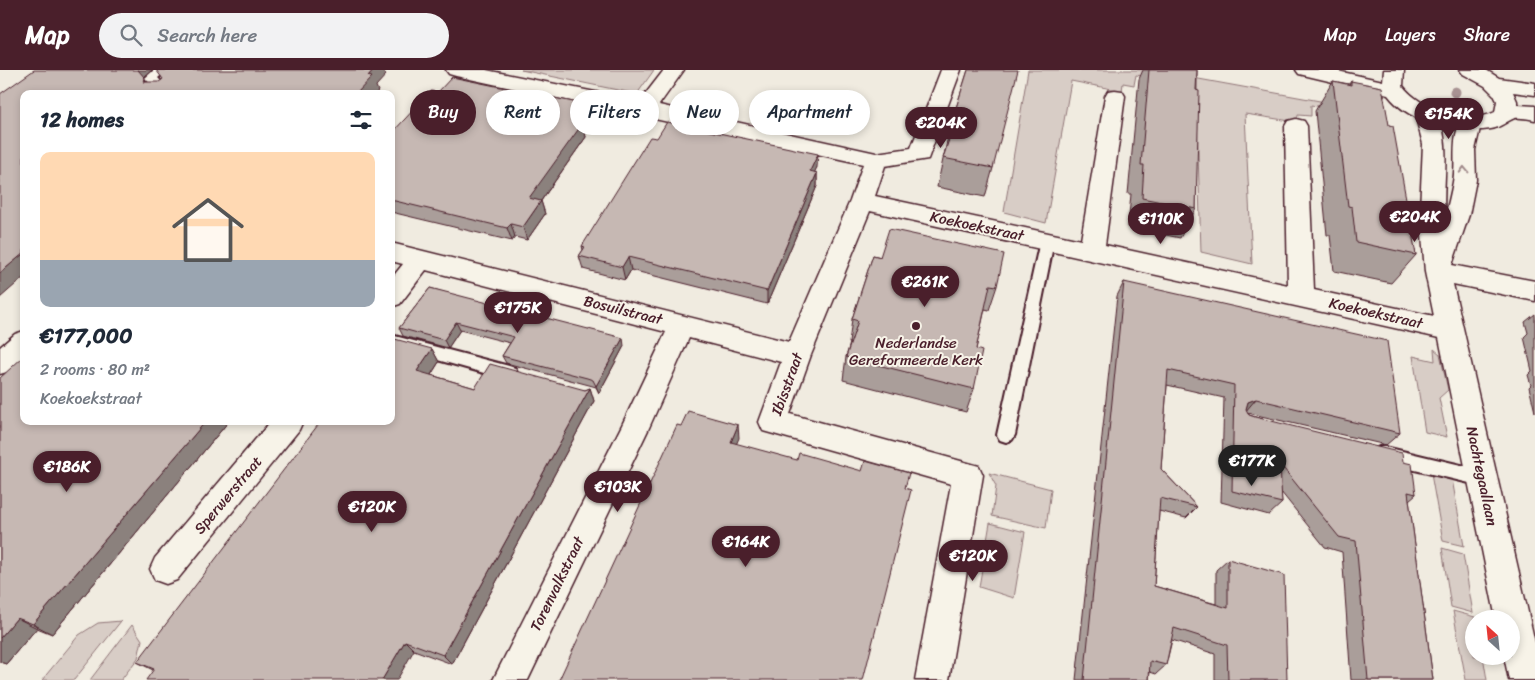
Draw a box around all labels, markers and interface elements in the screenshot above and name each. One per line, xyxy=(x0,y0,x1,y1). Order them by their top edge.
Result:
search box xyxy=(99,13,449,58)
text: Map xyxy=(25,14,69,56)
text: Search here xyxy=(157,19,257,52)
text: Map xyxy=(1324,19,1357,51)
text: Layers xyxy=(1385,19,1436,51)
text: Share xyxy=(1464,19,1510,51)
icon: search xyxy=(117,21,145,49)
chip: Buy xyxy=(410,90,476,135)
chip: Rent xyxy=(486,90,560,135)
chip: Filters xyxy=(570,90,659,135)
chip: New xyxy=(669,90,739,135)
chip: Apartment xyxy=(749,90,870,135)
pin: €154K xyxy=(1414,98,1484,140)
text: €154K xyxy=(1426,99,1473,128)
text: 12 homes xyxy=(40,101,124,139)
icon: filters xyxy=(347,106,375,134)
pin: €204K xyxy=(906,106,976,149)
text: €204K xyxy=(916,108,966,137)
one-way arrow xyxy=(1459,165,1470,173)
icon: home xyxy=(163,185,253,275)
pin: €204K xyxy=(1380,200,1450,243)
pin: €110K xyxy=(1126,202,1196,245)
text: €204K xyxy=(1390,202,1440,231)
street label: Koekoekstraat xyxy=(928,203,1027,249)
text: €110K xyxy=(1139,204,1183,233)
pin: €261K xyxy=(890,266,960,308)
text: €261K xyxy=(902,267,948,296)
street label: Bosuilstraat xyxy=(581,288,666,333)
street label: Koekoekstraat xyxy=(1327,290,1426,337)
pin: €175K xyxy=(483,292,553,334)
text: €175K xyxy=(495,293,541,322)
text: €177,000 xyxy=(40,317,132,355)
marker: Nederlandse Gereformeerde Kerk xyxy=(910,320,922,332)
place label: Nederlandse Gereformeerde Kerk xyxy=(849,330,983,373)
street label: Ibisstraat xyxy=(763,348,811,420)
text: 2 rooms · 80 m² xyxy=(40,355,150,384)
text: Koekoekstraat xyxy=(40,384,142,413)
street label: Nachtegaallaan xyxy=(1459,424,1505,528)
pin: €177K xyxy=(1217,444,1287,487)
text: €177K xyxy=(1229,446,1275,475)
street label: Sperwerstraat xyxy=(187,449,269,540)
pin: €186K xyxy=(32,450,102,493)
text: €186K xyxy=(44,452,90,481)
pin: €103K xyxy=(583,470,653,513)
text: €103K xyxy=(595,472,641,501)
pin: €120K xyxy=(337,490,407,533)
text: €120K xyxy=(349,492,395,521)
pin: €164K xyxy=(711,526,781,568)
text: €164K xyxy=(723,527,769,556)
street label: Torenvalkstraat xyxy=(523,531,592,636)
pin: €120K xyxy=(938,540,1008,582)
text: €120K xyxy=(950,541,996,570)
north arrow xyxy=(1465,610,1520,665)
map controls xyxy=(1465,610,1520,665)

